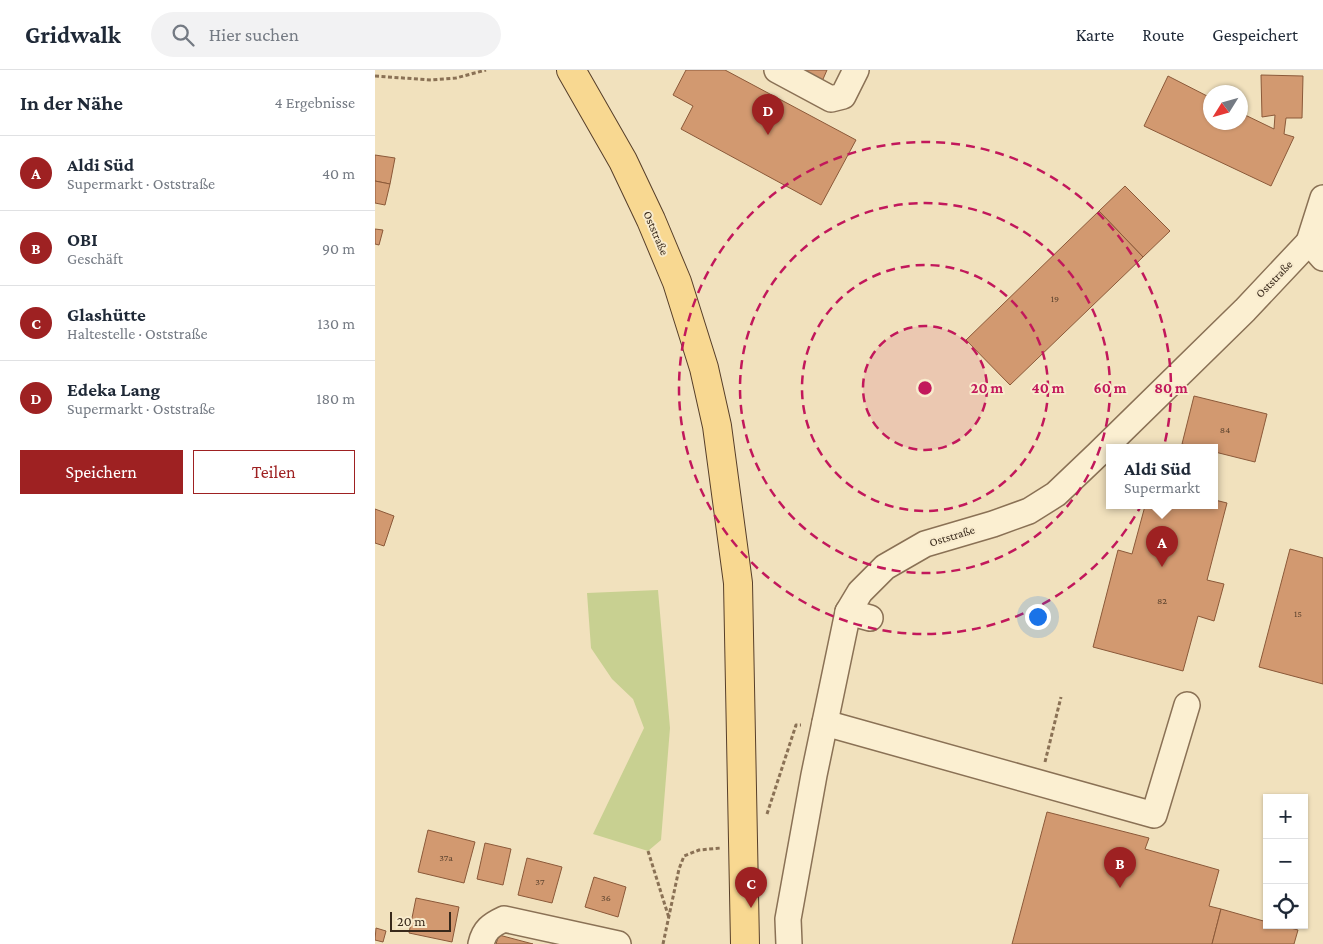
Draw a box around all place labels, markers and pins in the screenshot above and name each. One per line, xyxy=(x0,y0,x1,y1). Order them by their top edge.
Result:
pin: D xyxy=(752,94,784,135)
centre of rings xyxy=(916,379,934,397)
pin: A xyxy=(1146,526,1178,567)
pin: B xyxy=(1104,847,1136,888)
pin: C xyxy=(735,867,767,908)

